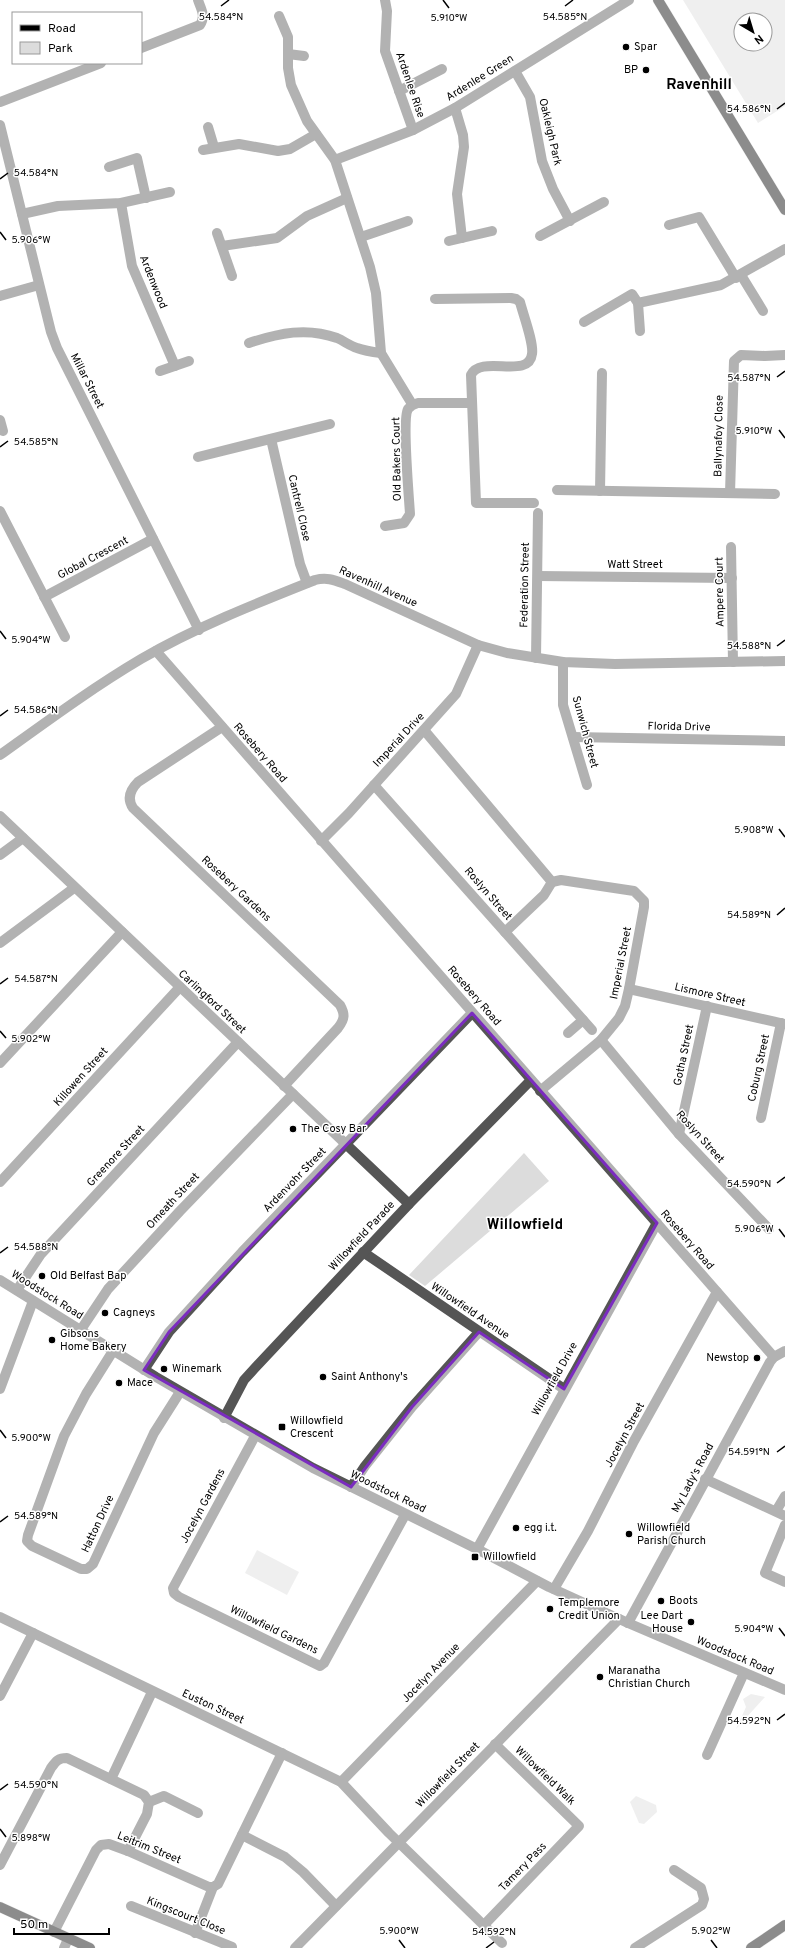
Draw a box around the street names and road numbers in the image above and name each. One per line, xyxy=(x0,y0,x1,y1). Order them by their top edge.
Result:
street label: Ardenlee Rise xyxy=(392,50,428,120)
street label: Ardenlee Green xyxy=(444,52,516,104)
street label: Oakleigh Park xyxy=(535,97,565,167)
street label: Ardenwood xyxy=(136,253,170,311)
street label: Millar Street xyxy=(67,351,107,411)
street label: Ballynafoy Close xyxy=(711,395,727,477)
street label: Old Bakers Court xyxy=(389,417,405,501)
street label: Cantrell Close xyxy=(285,473,313,543)
street label: Global Crescent xyxy=(55,534,131,582)
street label: Federation Street xyxy=(517,542,533,628)
street label: Ampere Court xyxy=(712,557,728,627)
street label: Watt Street xyxy=(607,558,663,572)
street label: Ravenhill Avenue xyxy=(337,563,419,611)
street label: Sunwich Street xyxy=(569,694,601,770)
street label: Imperial Drive xyxy=(370,710,428,770)
street label: Florida Drive xyxy=(647,719,711,735)
street label: Rosebery Road xyxy=(230,720,290,786)
street label: Rosebery Gardens xyxy=(198,853,274,925)
street label: Roslyn Street xyxy=(461,864,515,924)
street label: Imperial Street xyxy=(607,926,635,1000)
street label: Rosebery Road xyxy=(444,963,504,1029)
street label: Carlingford Street xyxy=(175,967,249,1037)
street label: Lismore Street xyxy=(673,980,747,1010)
street label: Gotha Street xyxy=(671,1023,697,1087)
street label: Coburg Street xyxy=(745,1033,773,1103)
street label: Killowen Street xyxy=(51,1045,111,1109)
street label: Roslyn Street xyxy=(673,1108,727,1166)
street label: Greenore Street xyxy=(84,1122,148,1190)
street label: Ardenvohr Street xyxy=(260,1145,330,1215)
street label: Omeath Street xyxy=(143,1170,203,1232)
street label: Willowfield Parade xyxy=(326,1198,398,1274)
street label: Rosebery Road xyxy=(657,1207,717,1273)
street label: Woodstock Road xyxy=(8,1267,86,1323)
street label: Willowfield Avenue xyxy=(428,1279,512,1343)
street label: Willowfield Drive xyxy=(529,1340,581,1418)
street label: Jocelyn Street xyxy=(602,1400,648,1470)
street label: My Lady's Road xyxy=(669,1441,717,1515)
street label: Jocelyn Gardens xyxy=(177,1466,229,1546)
street label: Woodstock Road xyxy=(348,1468,428,1516)
street label: Hatton Drive xyxy=(79,1493,117,1555)
street label: Willowfield Gardens xyxy=(227,1602,321,1658)
street label: Woodstock Road xyxy=(694,1633,776,1679)
street label: Jocelyn Avenue xyxy=(399,1640,463,1706)
street label: Euston Street xyxy=(180,1686,246,1728)
street label: Willowfield Street xyxy=(413,1739,483,1811)
street label: Willowfield Walk xyxy=(512,1744,578,1809)
street label: Leitrim Street xyxy=(115,1829,183,1867)
street label: Tamery Pass xyxy=(496,1840,550,1894)
street label: Kingscourt Close xyxy=(145,1894,228,1938)

